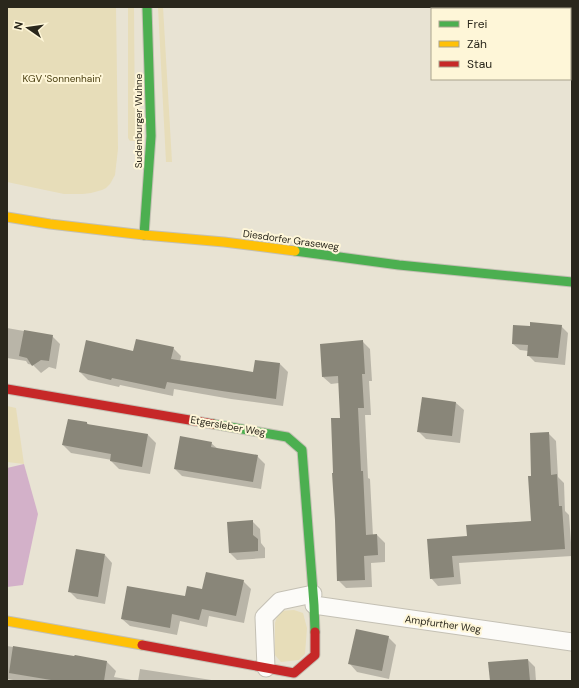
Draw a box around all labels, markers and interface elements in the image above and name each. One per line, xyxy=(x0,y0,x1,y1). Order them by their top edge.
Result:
north arrow xyxy=(8,8,48,48)
legend xyxy=(431,8,571,80)
text: Frei xyxy=(467,16,487,32)
text: N xyxy=(11,20,26,31)
text: Zäh xyxy=(467,36,487,52)
text: Stau xyxy=(467,56,492,72)
park label: KGV 'Sonnenhain' xyxy=(23,72,102,85)
street label: Sudenburger Wuhne xyxy=(132,73,145,168)
street label: Diesdorfer Graseweg xyxy=(242,227,340,253)
street label: Etgersleber Weg xyxy=(189,413,267,439)
street label: Ampfurther Weg xyxy=(404,612,482,636)

